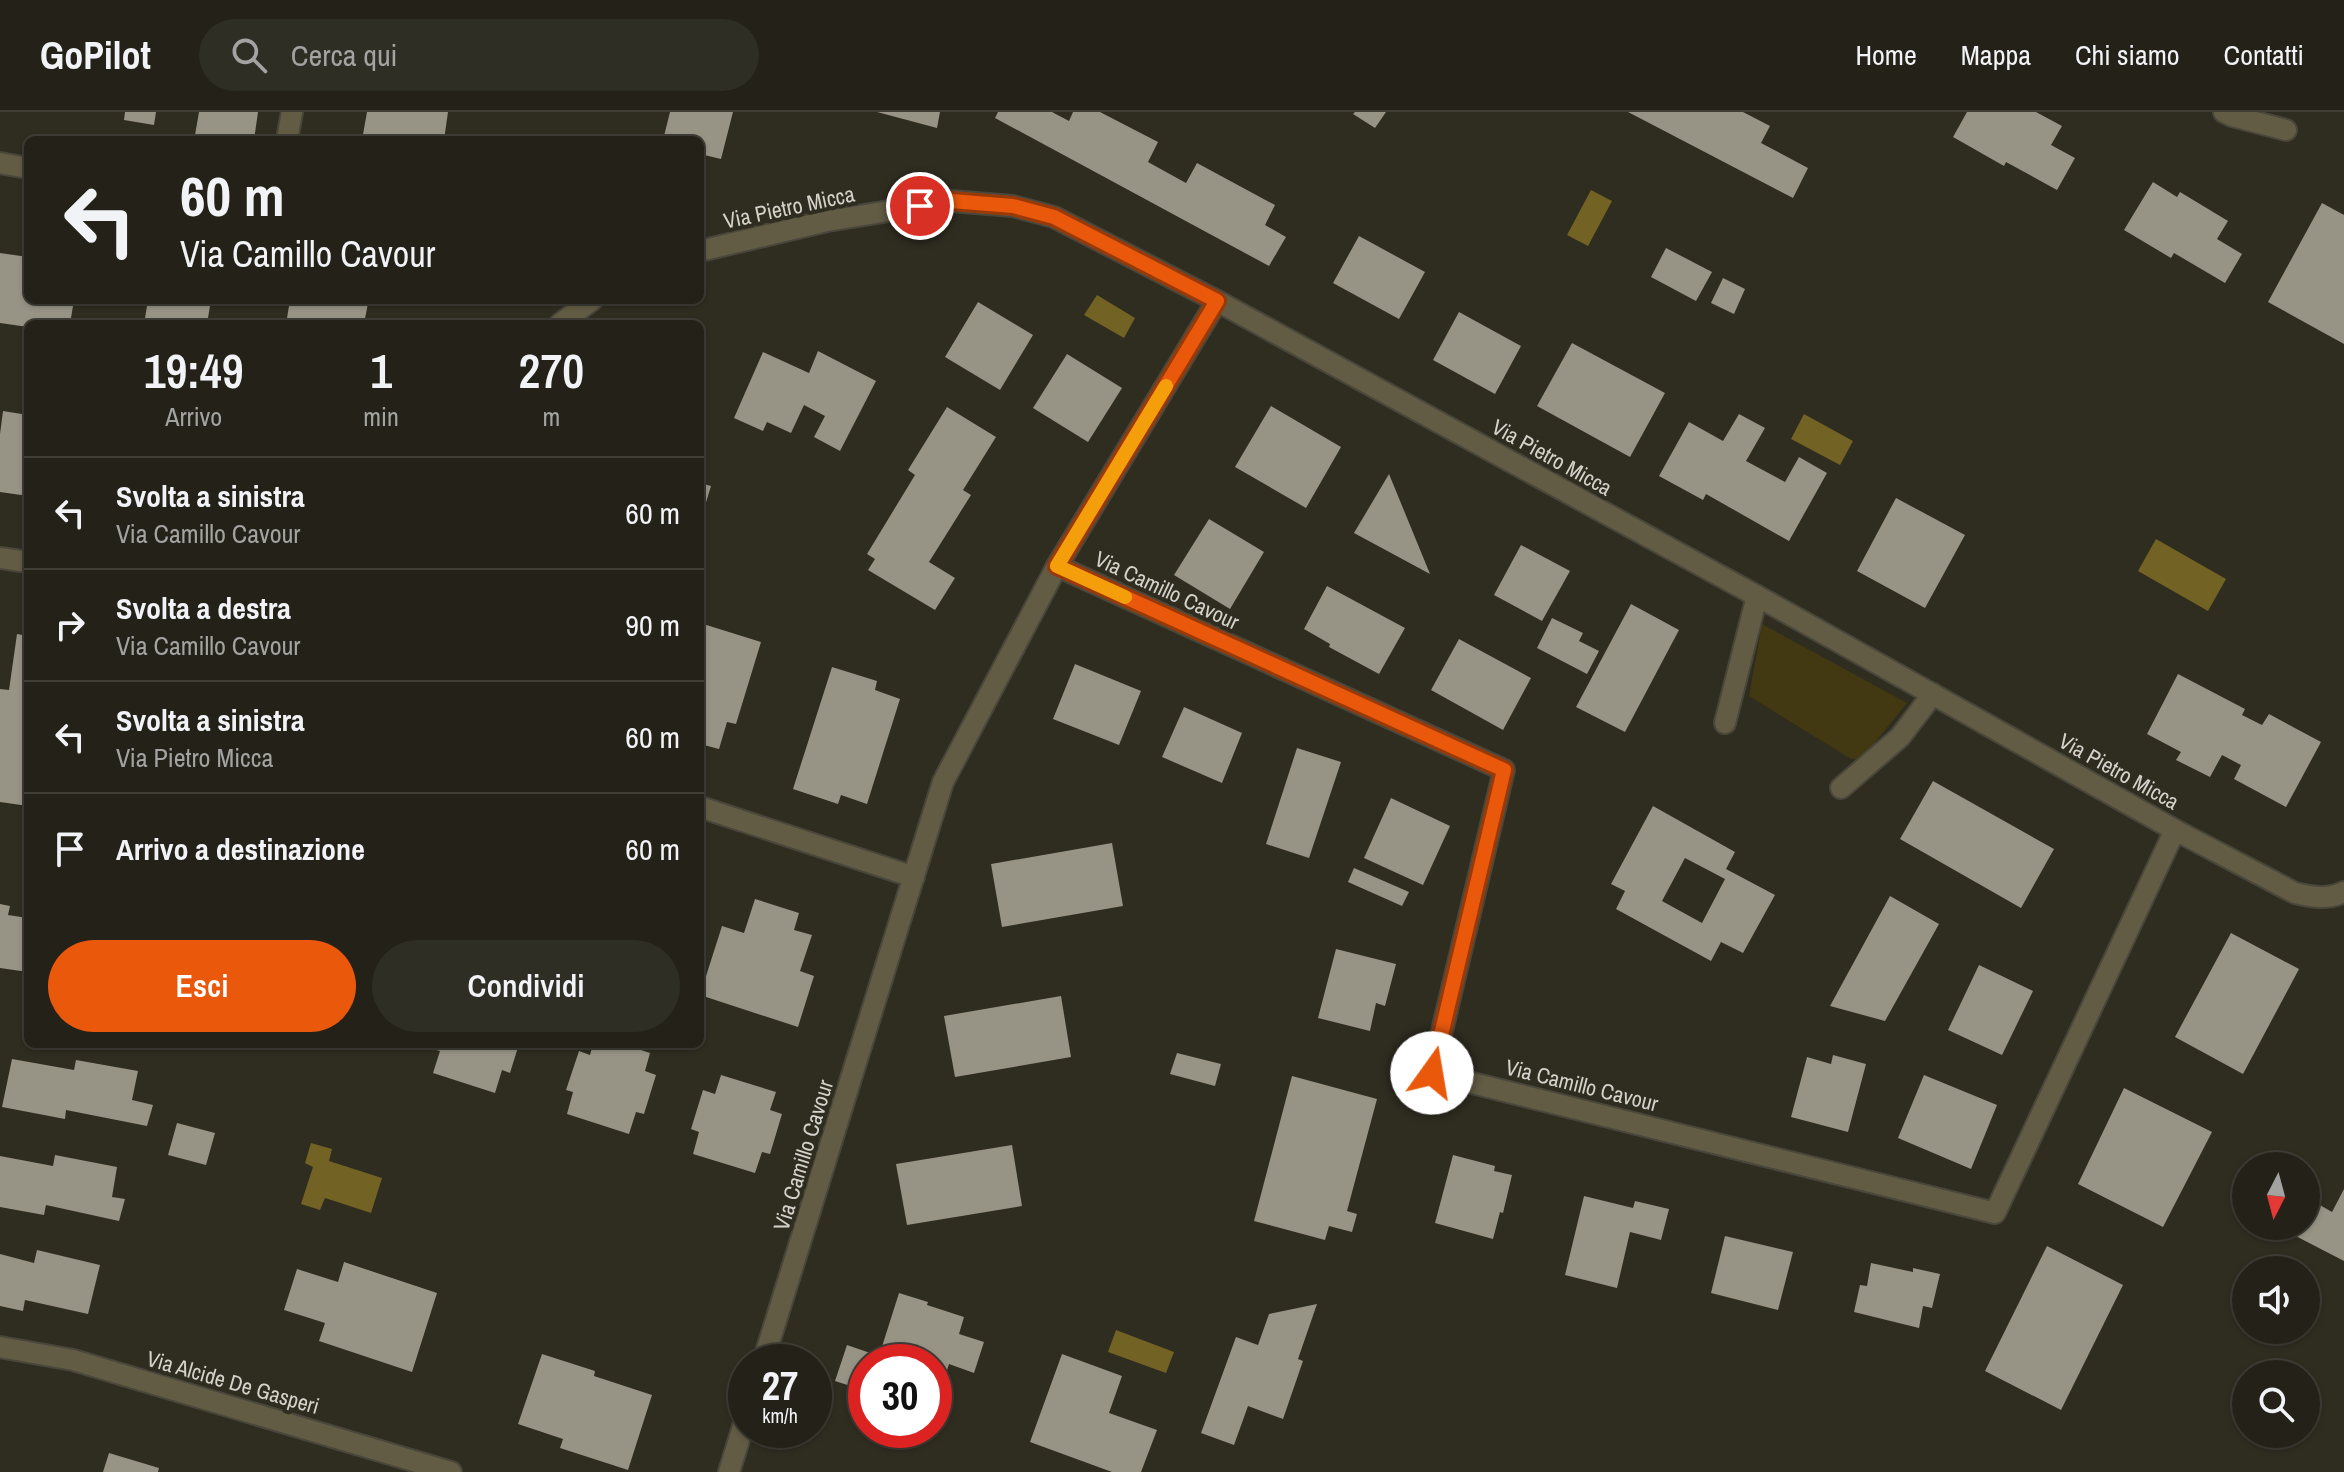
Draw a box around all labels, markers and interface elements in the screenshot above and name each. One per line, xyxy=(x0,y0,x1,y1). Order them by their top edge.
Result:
search box xyxy=(199,19,759,91)
text: GoPilot xyxy=(40,30,151,81)
icon: search xyxy=(227,33,271,77)
text: Cerca qui xyxy=(291,35,397,75)
text: Home xyxy=(1855,36,1917,74)
text: Mappa xyxy=(1961,36,2031,74)
text: Chi siamo xyxy=(2075,36,2180,74)
text: Contatti xyxy=(2224,36,2304,74)
text: 60 m xyxy=(180,158,285,233)
icon: left xyxy=(48,168,152,272)
pin xyxy=(886,172,954,240)
street label: Via Pietro Micca xyxy=(721,178,857,236)
icon: arrive xyxy=(898,184,942,228)
text: Via Camillo Cavour xyxy=(180,230,435,278)
text: 19:49 xyxy=(144,338,244,403)
text: 1 xyxy=(370,338,392,403)
text: 270 xyxy=(519,338,584,403)
text: Arrivo xyxy=(165,399,222,434)
text: min xyxy=(363,399,399,434)
text: m xyxy=(543,399,560,434)
street label: Via Pietro Micca xyxy=(1487,412,1617,502)
text: Svolta a sinistra xyxy=(116,476,305,516)
icon: left xyxy=(48,491,92,535)
text: 60 m xyxy=(625,493,680,533)
text: Via Camillo Cavour xyxy=(116,516,300,551)
street label: Via Camillo Cavour xyxy=(1090,543,1244,637)
text: Svolta a destra xyxy=(116,588,291,628)
icon: right xyxy=(48,603,92,647)
text: 90 m xyxy=(625,605,680,645)
text: Via Camillo Cavour xyxy=(116,628,300,663)
text: Svolta a sinistra xyxy=(116,700,305,740)
icon: left xyxy=(48,715,92,759)
text: 60 m xyxy=(625,717,680,757)
street label: Via Pietro Micca xyxy=(2054,726,2184,816)
text: Via Pietro Micca xyxy=(116,740,273,775)
icon: arrive xyxy=(48,827,92,871)
text: Arrivo a destinazione xyxy=(116,829,365,869)
text: 60 m xyxy=(625,829,680,869)
button: Esci xyxy=(48,940,356,1032)
button: Condividi xyxy=(372,940,680,1032)
position arrow xyxy=(1390,1031,1474,1115)
street label: Via Camillo Cavour xyxy=(1503,1052,1661,1118)
street label: Via Camillo Cavour xyxy=(766,1076,840,1234)
north arrow xyxy=(2232,1152,2320,1240)
map controls xyxy=(2232,1152,2320,1448)
button: sound xyxy=(2232,1256,2320,1344)
street label: Via Alcide De Gasperi xyxy=(143,1343,323,1421)
speed limit sign: 30 xyxy=(848,1344,952,1448)
text: 27 xyxy=(762,1359,798,1412)
button: search xyxy=(2232,1360,2320,1448)
text: km/h xyxy=(762,1402,798,1429)

